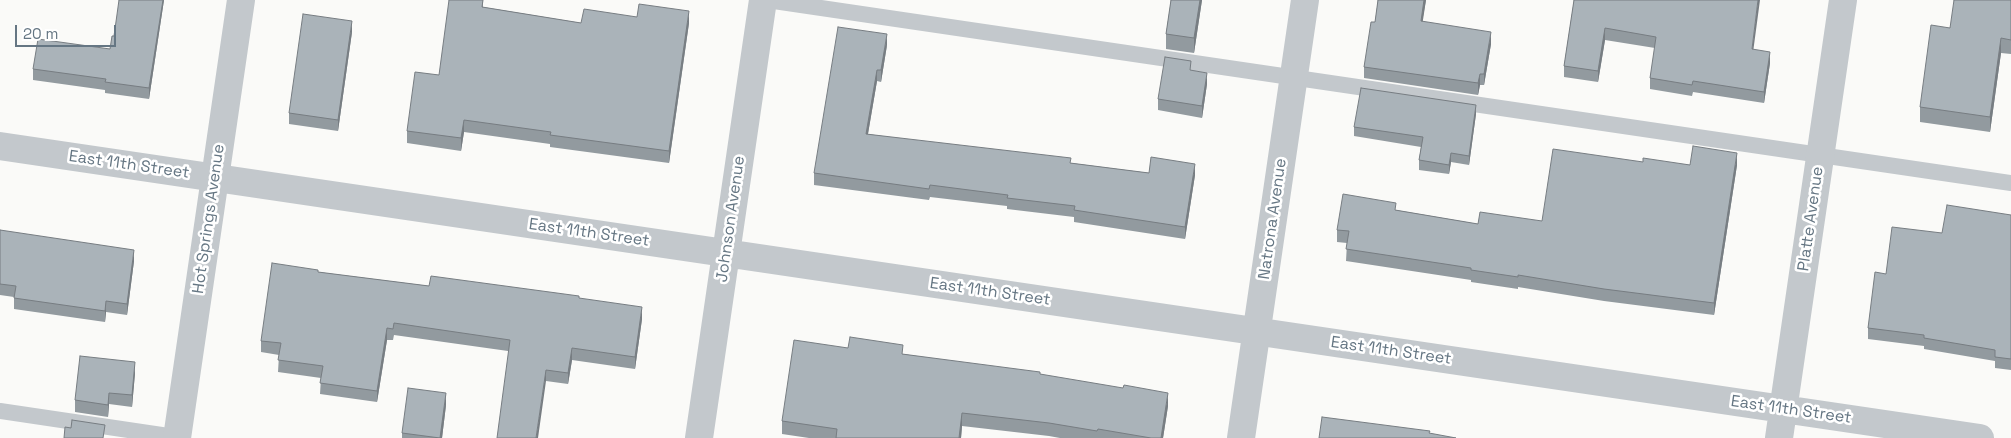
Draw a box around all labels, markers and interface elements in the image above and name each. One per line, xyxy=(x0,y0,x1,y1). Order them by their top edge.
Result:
scale bar xyxy=(18,15,119,47)
text: 20 m xyxy=(23,24,58,43)
street label: Hot Springs Avenue xyxy=(189,143,229,295)
street label: East 11th Street xyxy=(68,147,190,183)
street label: Johnson Avenue xyxy=(713,155,749,283)
street label: Natrona Avenue xyxy=(1255,157,1291,281)
street label: Platte Avenue xyxy=(1794,166,1828,272)
street label: East 11th Street xyxy=(528,215,650,251)
street label: East 11th Street xyxy=(929,274,1051,310)
street label: East 11th Street xyxy=(1330,333,1452,369)
street label: East 11th Street xyxy=(1730,392,1852,428)

